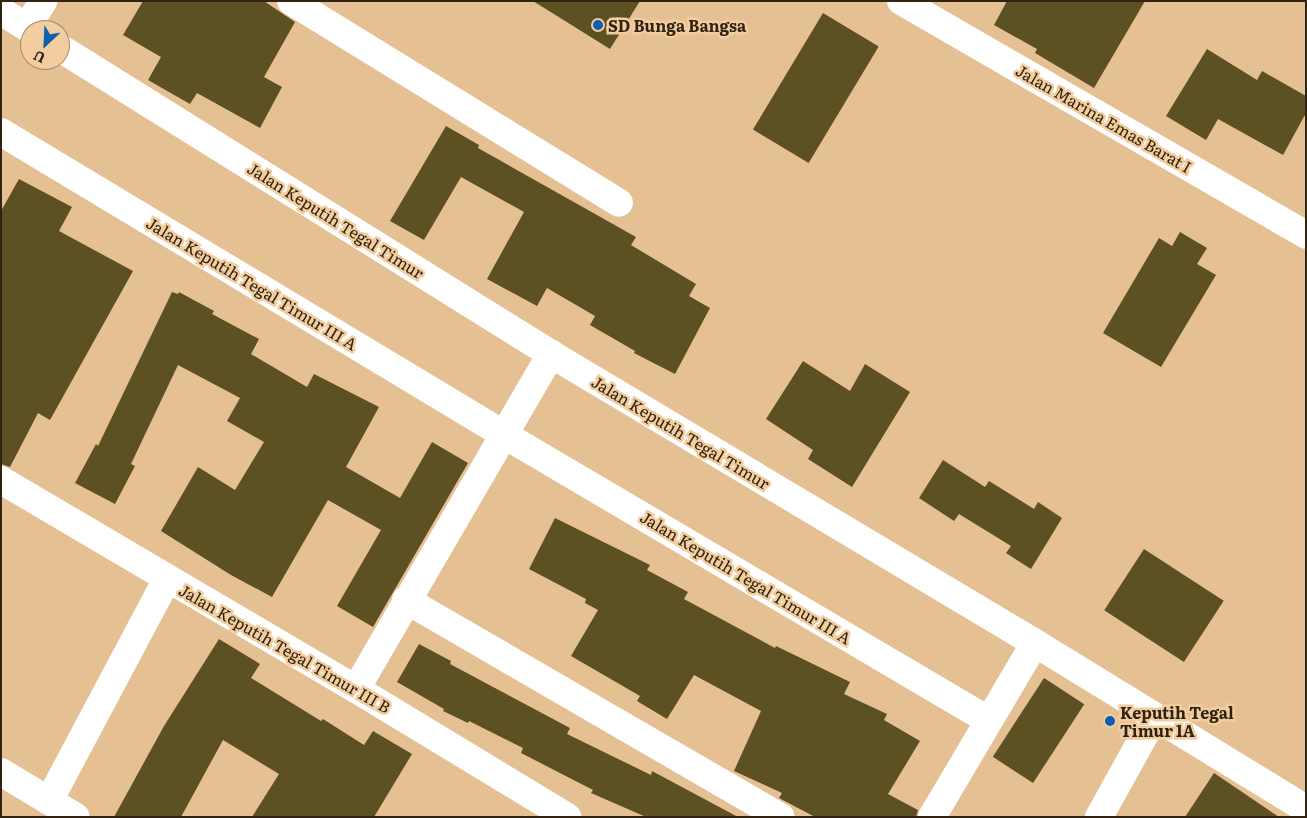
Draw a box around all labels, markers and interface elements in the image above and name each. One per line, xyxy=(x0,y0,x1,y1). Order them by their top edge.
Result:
place label: SD Bunga Bangsa xyxy=(608,15,746,35)
marker: SD Bunga Bangsa xyxy=(592,19,604,31)
north arrow xyxy=(20,20,70,70)
text: U xyxy=(30,46,48,69)
street label: Jalan Marina Emas Barat I xyxy=(1013,60,1195,176)
street label: Jalan Keputih Tegal Timur xyxy=(244,158,428,282)
street label: Jalan Keputih Tegal Timur III A xyxy=(143,212,361,354)
street label: Jalan Keputih Tegal Timur xyxy=(589,371,773,493)
street label: Jalan Keputih Tegal Timur III A xyxy=(637,506,855,648)
street label: Jalan Keputih Tegal Timur III B xyxy=(176,579,394,717)
place label: Keputih Tegal Timur 1A xyxy=(1120,702,1234,740)
marker: Keputih Tegal Timur 1A xyxy=(1104,715,1116,727)

